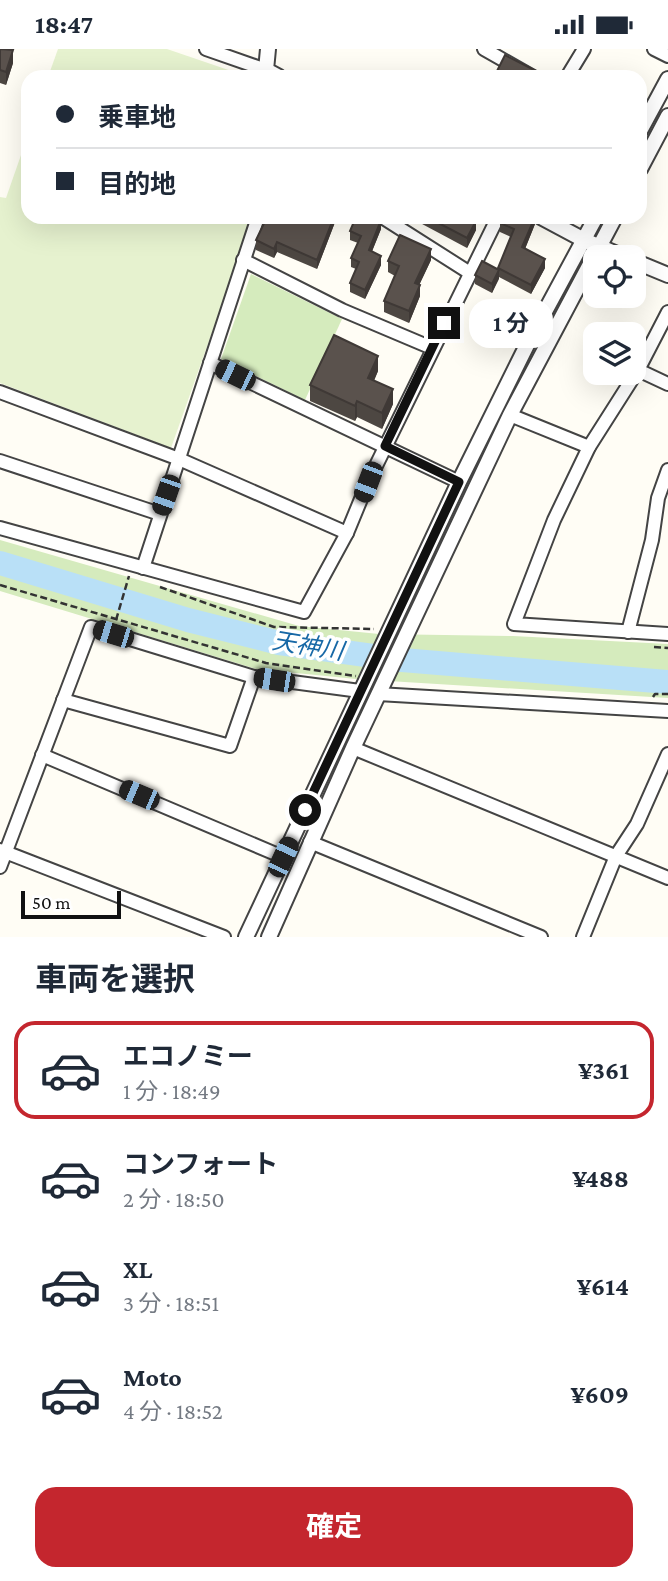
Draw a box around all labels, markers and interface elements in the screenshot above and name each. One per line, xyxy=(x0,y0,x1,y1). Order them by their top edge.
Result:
text: 18:47 xyxy=(35,10,93,39)
text: 乗車地 xyxy=(98,103,176,132)
text: 目的地 xyxy=(98,170,176,199)
map controls xyxy=(583,245,646,385)
button: locate xyxy=(583,245,646,308)
callout: 1 分 xyxy=(468,299,552,347)
route end xyxy=(428,307,460,339)
text: 1 分 xyxy=(493,310,529,336)
button: layers xyxy=(583,322,646,385)
car xyxy=(212,356,259,394)
car xyxy=(351,459,386,505)
car xyxy=(150,472,183,518)
car xyxy=(90,618,137,650)
water label: 天神川 xyxy=(270,627,349,665)
car xyxy=(252,666,297,694)
car xyxy=(116,777,163,813)
route start xyxy=(289,794,321,826)
car xyxy=(265,834,302,880)
scale bar xyxy=(21,888,121,920)
text: 50 m xyxy=(32,892,71,913)
text: 車両を選択 xyxy=(35,961,195,997)
icon: car xyxy=(39,1039,102,1102)
text: エコノミー xyxy=(123,1042,253,1071)
text: ¥361 xyxy=(578,1056,629,1085)
text: 1 分 · 18:49 xyxy=(123,1078,221,1104)
icon: car xyxy=(39,1147,102,1210)
text: コンフォート xyxy=(123,1150,278,1179)
text: ¥488 xyxy=(572,1164,629,1193)
text: 2 分 · 18:50 xyxy=(123,1186,225,1212)
icon: car xyxy=(39,1255,102,1318)
text: XL xyxy=(123,1255,152,1284)
text: ¥614 xyxy=(577,1272,629,1301)
text: 3 分 · 18:51 xyxy=(123,1290,219,1316)
icon: car xyxy=(39,1363,102,1426)
text: Moto xyxy=(123,1363,182,1392)
text: ¥609 xyxy=(571,1380,629,1409)
text: 4 分 · 18:52 xyxy=(123,1398,223,1424)
button: 確定 xyxy=(35,1487,633,1567)

